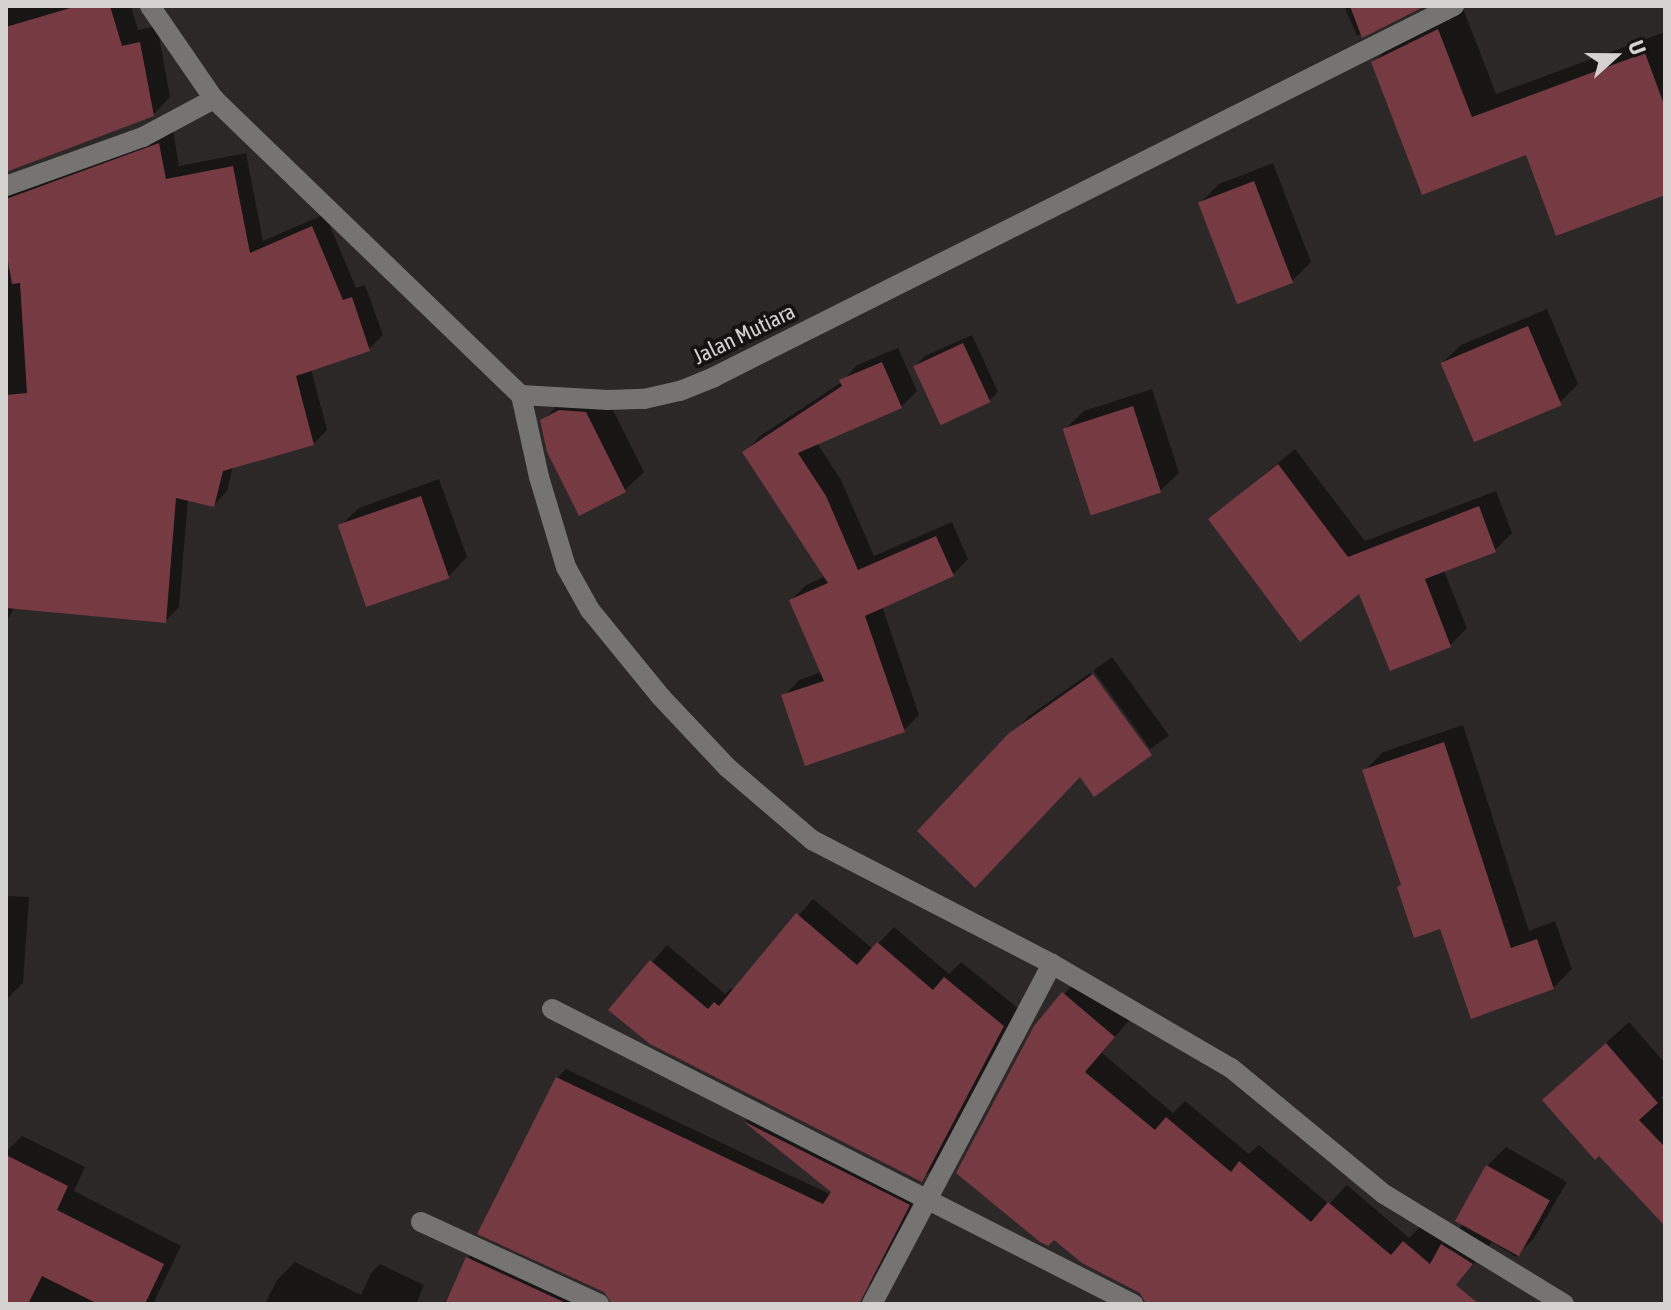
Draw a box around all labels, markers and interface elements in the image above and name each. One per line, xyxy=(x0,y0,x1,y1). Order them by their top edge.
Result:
north arrow xyxy=(1575,16,1655,96)
text: U xyxy=(1623,37,1652,58)
street label: Jalan Mutiara xyxy=(689,298,799,370)

